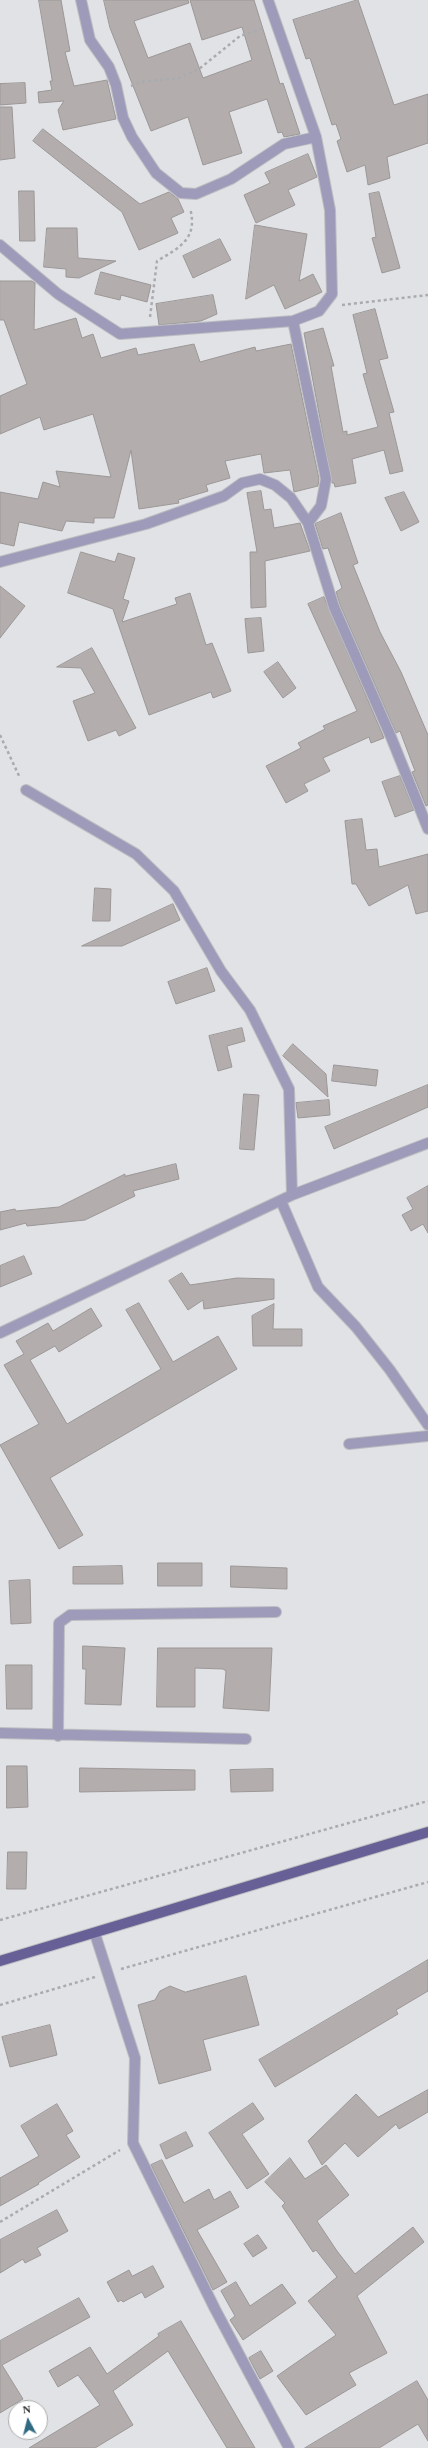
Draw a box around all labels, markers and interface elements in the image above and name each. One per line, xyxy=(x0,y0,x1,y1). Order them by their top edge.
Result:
north arrow xyxy=(8,2400,48,2440)
text: N xyxy=(22,2403,31,2416)

